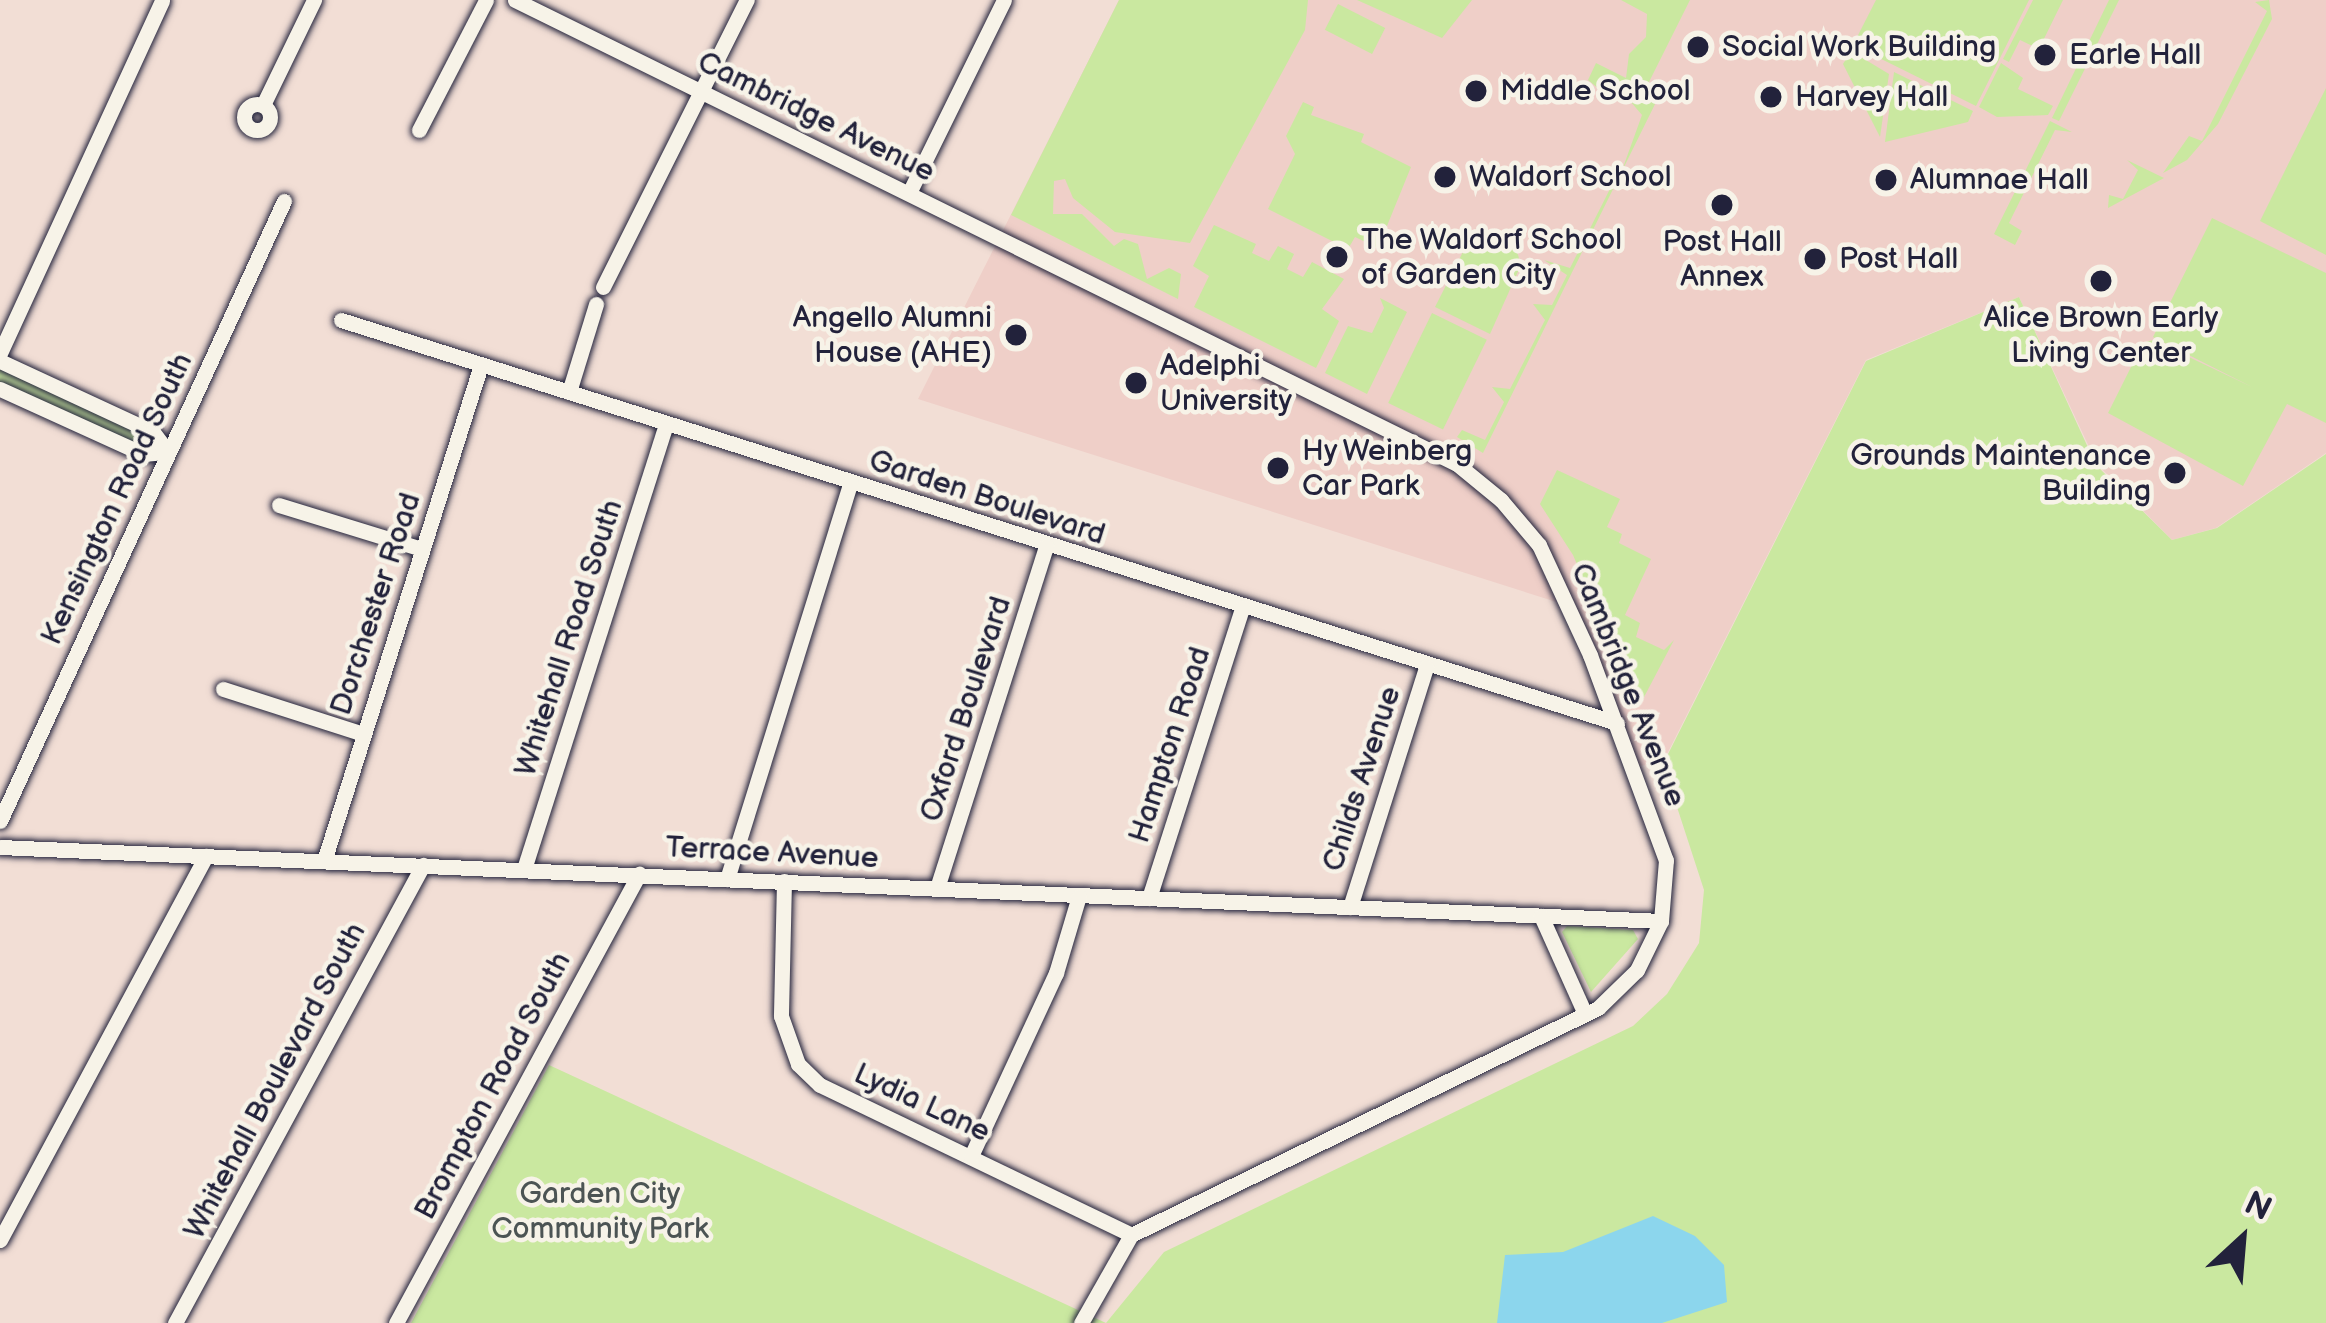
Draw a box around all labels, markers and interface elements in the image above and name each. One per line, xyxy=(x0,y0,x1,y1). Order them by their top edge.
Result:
place label: Social Work Building xyxy=(1722,29,1997,65)
marker: Social Work Building xyxy=(1685,34,1711,60)
place label: Earle Hall xyxy=(2069,37,2201,73)
marker: Earle Hall xyxy=(2032,42,2058,68)
street label: Cambridge Avenue xyxy=(692,44,940,190)
place label: Middle School xyxy=(1500,73,1691,109)
marker: Middle School xyxy=(1463,78,1489,104)
place label: Harvey Hall xyxy=(1795,79,1950,115)
marker: Harvey Hall xyxy=(1758,84,1784,110)
place label: Waldorf School xyxy=(1469,159,1672,195)
place label: Alumnae Hall xyxy=(1910,162,2089,198)
marker: Waldorf School xyxy=(1432,164,1458,190)
marker: Alumnae Hall xyxy=(1873,167,1899,193)
marker: Post Hall Annex xyxy=(1709,192,1735,218)
place label: The Waldorf School of Garden City xyxy=(1361,222,1624,292)
place label: Post Hall Annex xyxy=(1662,224,1782,294)
place label: Post Hall xyxy=(1839,241,1958,277)
marker: The Waldorf School of Garden City xyxy=(1324,244,1350,270)
marker: Post Hall xyxy=(1802,246,1828,272)
marker: Alice Brown Early Living Center xyxy=(2088,268,2114,294)
place label: Angello Alumni House (AHE) xyxy=(793,300,992,370)
place label: Alice Brown Early Living Center xyxy=(1984,300,2218,370)
marker: Angello Alumni House (AHE) xyxy=(1003,322,1029,348)
street label: Kensington Road South xyxy=(33,347,201,651)
place label: Adelphi University xyxy=(1160,348,1292,418)
marker: Adelphi University xyxy=(1123,370,1149,396)
place label: Hy Weinberg Car Park xyxy=(1302,433,1475,504)
place label: Grounds Maintenance Building xyxy=(1850,438,2151,508)
street label: Garden Boulevard xyxy=(864,443,1110,553)
marker: Hy Weinberg Car Park xyxy=(1265,455,1291,481)
marker: Grounds Maintenance Building xyxy=(2162,460,2188,486)
street label: Dorchester Road xyxy=(323,488,429,720)
street label: Whitehall Road South xyxy=(507,495,631,781)
street label: Cambridge Avenue xyxy=(1563,558,1693,812)
street label: Oxford Boulevard xyxy=(913,592,1019,826)
street label: Hampton Road xyxy=(1121,643,1219,847)
street label: Childs Avenue xyxy=(1315,682,1409,876)
street label: Terrace Avenue xyxy=(665,829,879,877)
street label: Whitehall Boulevard South xyxy=(176,917,374,1245)
street label: Brompton Road South xyxy=(407,946,579,1226)
street label: Lydia Lane xyxy=(848,1056,996,1150)
park label: Garden City Community Park xyxy=(490,1176,710,1246)
north arrow xyxy=(2182,1179,2302,1299)
text: N xyxy=(2238,1183,2278,1230)

